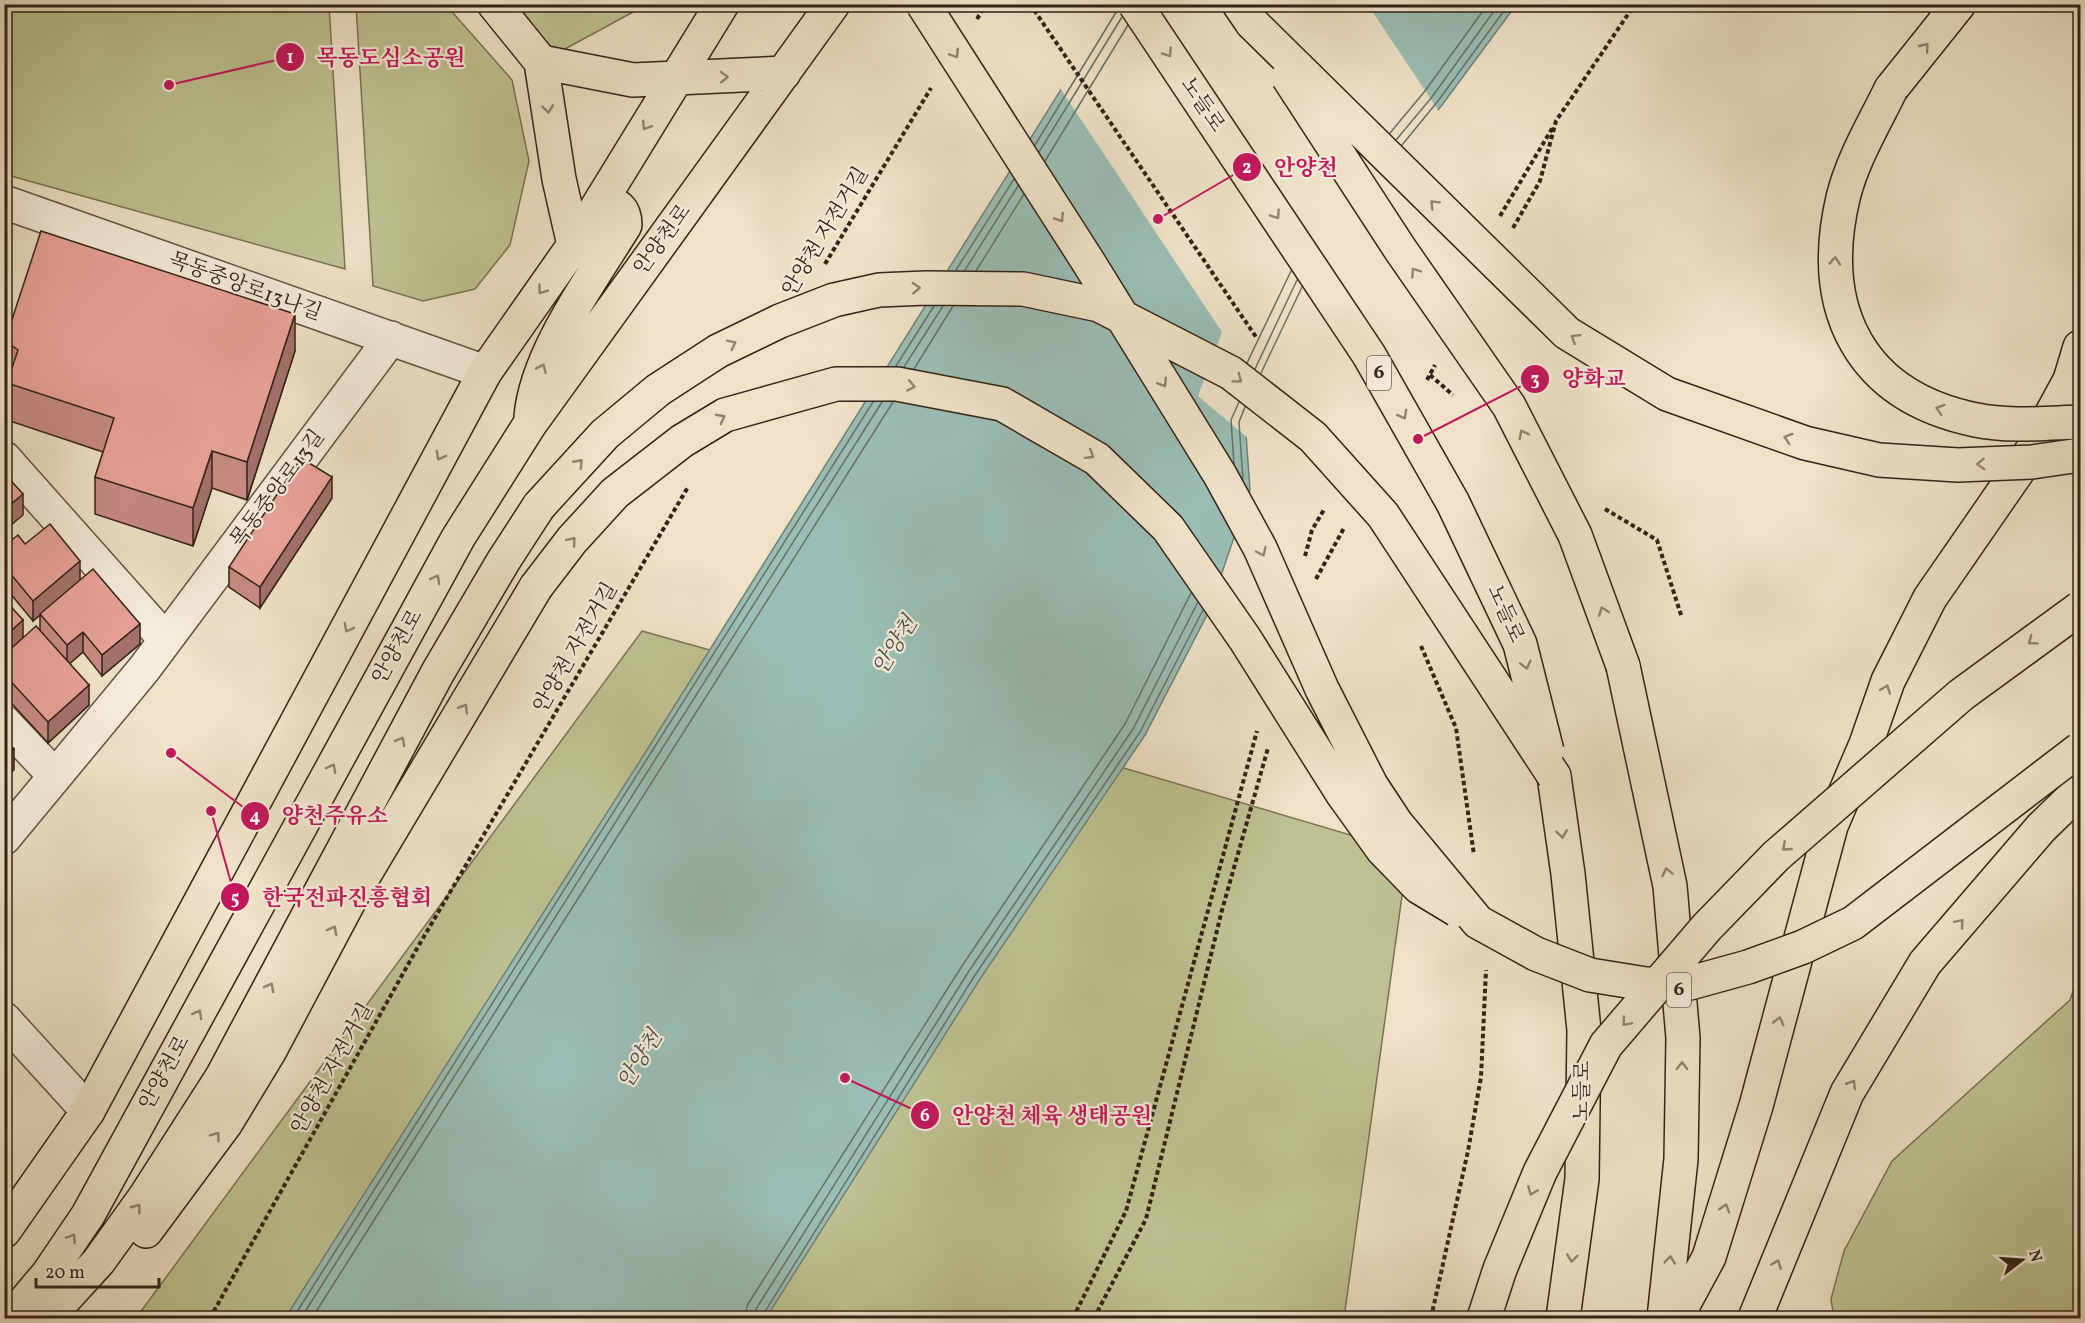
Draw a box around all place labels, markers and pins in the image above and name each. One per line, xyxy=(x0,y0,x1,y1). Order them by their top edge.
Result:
callout: 목동도심소공원 xyxy=(275,37,478,77)
callout: 안양천 xyxy=(1232,147,1349,187)
callout: 양화교 xyxy=(1520,359,1638,399)
callout: 양천주유소 xyxy=(240,796,400,836)
callout: 한국전파진흥협회 xyxy=(220,877,444,917)
callout: 안양천 체육 생태공원 xyxy=(910,1095,1164,1135)

